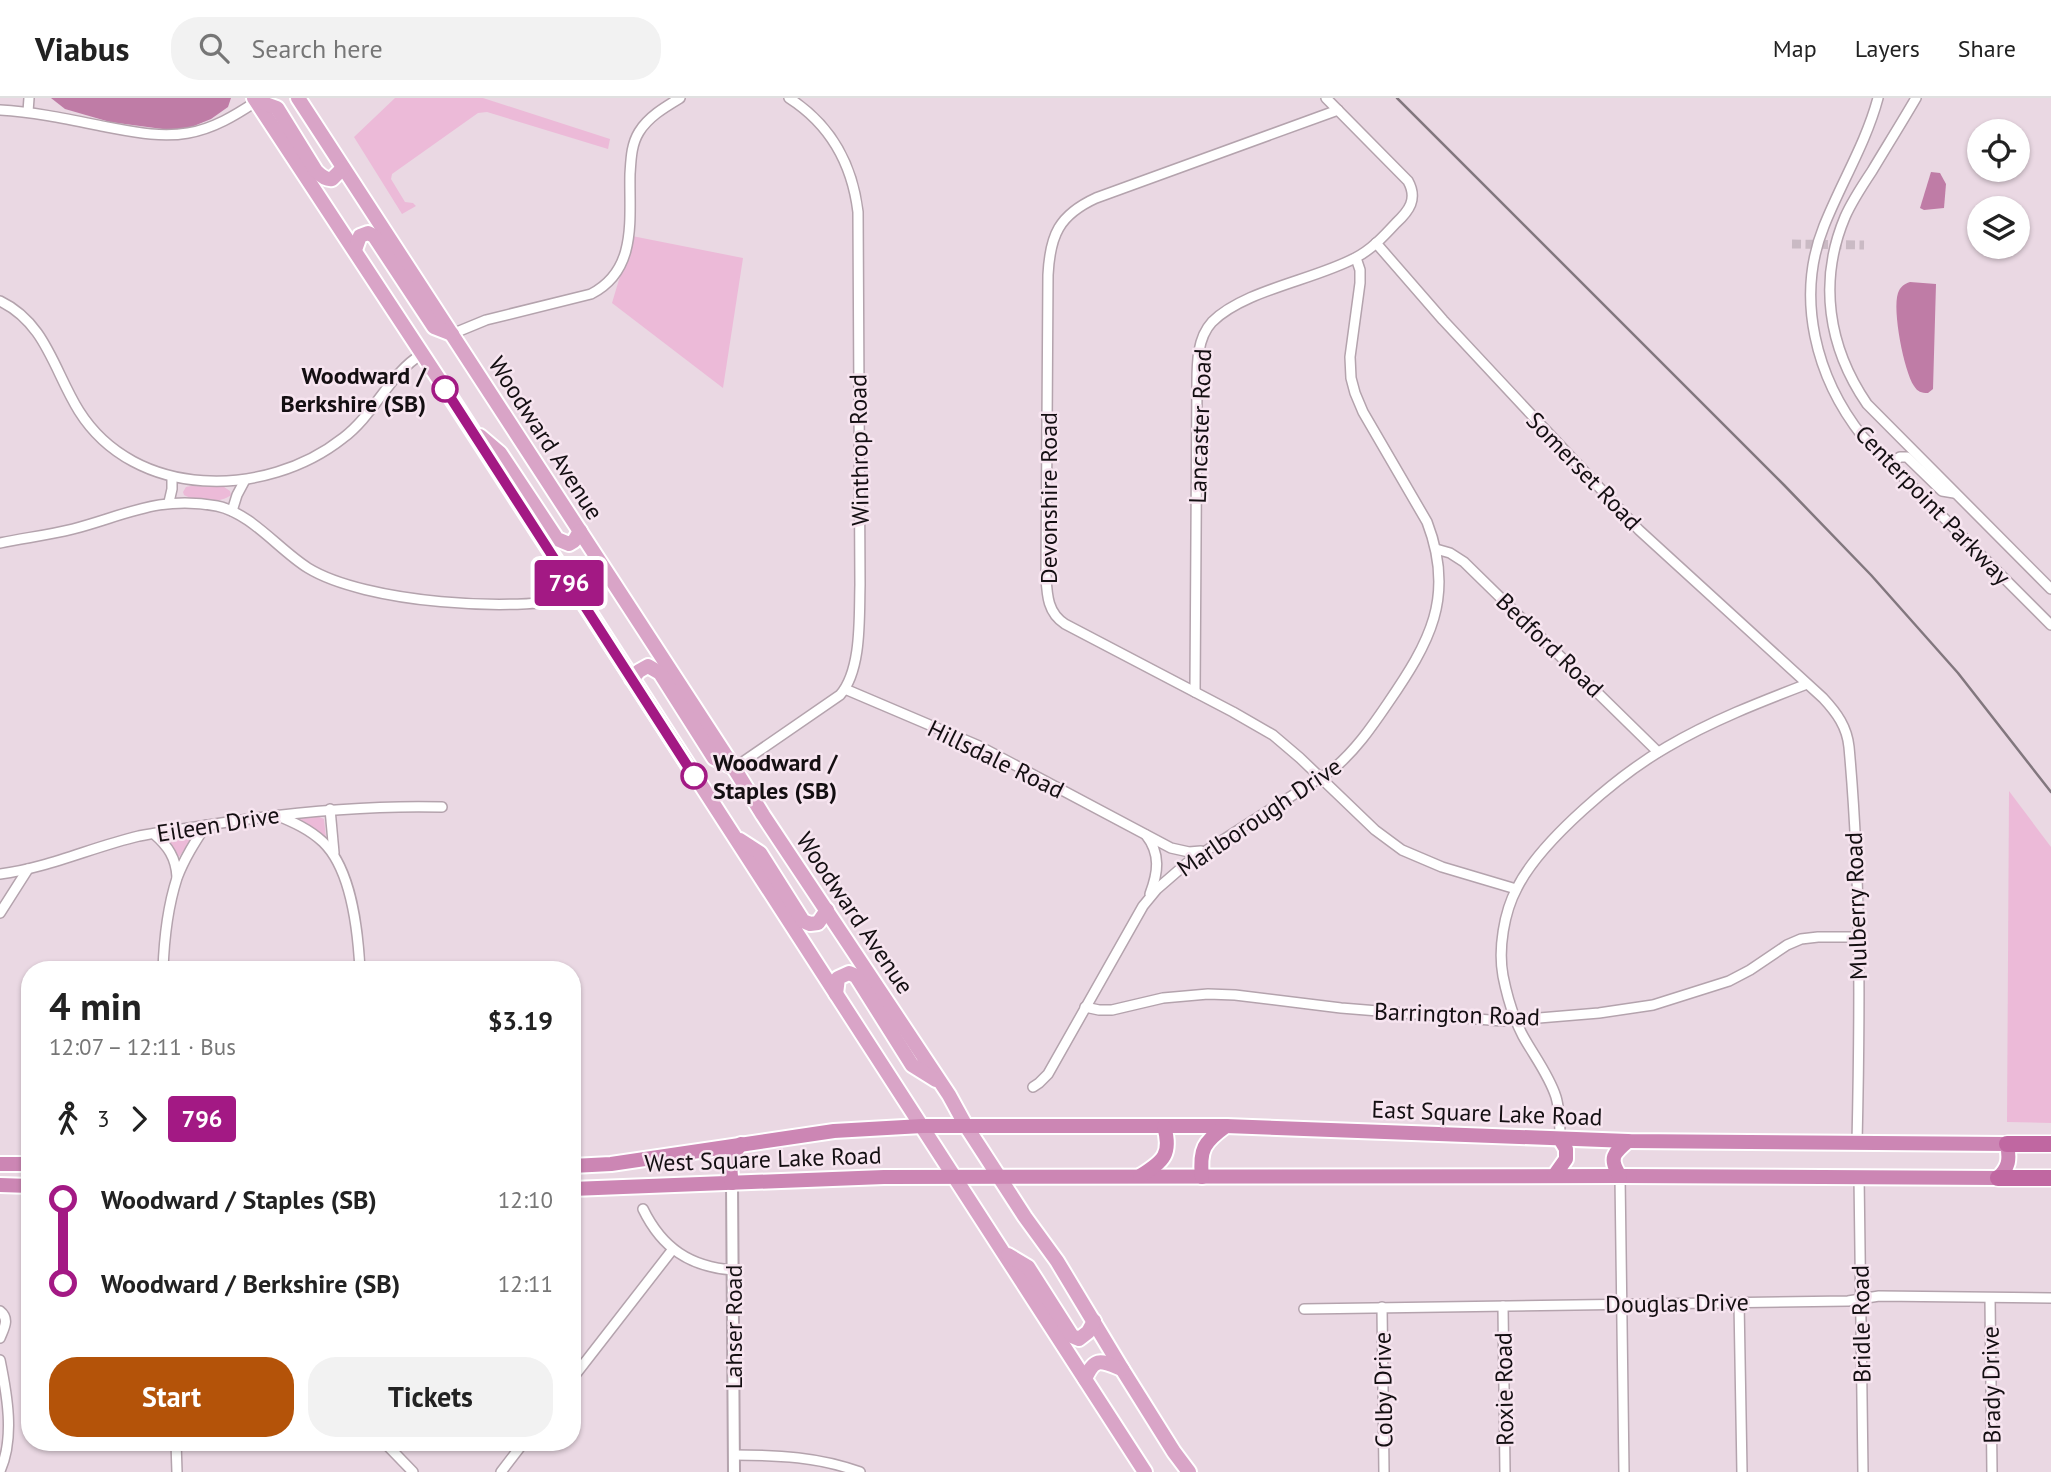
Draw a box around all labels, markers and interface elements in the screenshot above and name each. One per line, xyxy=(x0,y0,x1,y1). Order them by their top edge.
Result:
search box xyxy=(171,17,661,80)
text: Viabus xyxy=(35,27,129,70)
icon: search xyxy=(195,29,233,67)
text: Search here xyxy=(251,32,383,65)
text: Map xyxy=(1773,33,1817,64)
text: Layers xyxy=(1855,33,1920,64)
text: Share xyxy=(1958,33,2016,64)
map controls xyxy=(1967,119,2030,259)
button: locate xyxy=(1967,119,2030,182)
button: layers xyxy=(1967,196,2030,259)
street label: Lancaster Road xyxy=(1182,348,1218,504)
street label: Woodward Avenue xyxy=(482,350,610,526)
place label: Woodward / Berkshire (SB) xyxy=(280,360,427,419)
street label: Winthrop Road xyxy=(842,374,876,526)
marker: Woodward / Berkshire (SB) xyxy=(432,376,458,402)
street label: Somerset Road xyxy=(1520,405,1648,537)
street label: Devonshire Road xyxy=(1033,412,1064,584)
street label: Centerpoint Parkway xyxy=(1848,418,2018,592)
line badge: 796 xyxy=(529,560,609,606)
text: 796 xyxy=(549,567,589,598)
street label: Bedford Road xyxy=(1490,586,1610,704)
street label: Hillsdale Road xyxy=(923,713,1069,805)
place label: Woodward / Staples (SB) xyxy=(713,747,839,806)
street label: Marlborough Drive xyxy=(1171,750,1347,884)
marker: Woodward / Staples (SB) xyxy=(681,763,707,789)
street label: Eileen Drive xyxy=(154,799,282,849)
street label: Woodward Avenue xyxy=(789,826,921,1000)
street label: Mulberry Road xyxy=(1838,832,1874,980)
text: 4 min xyxy=(49,981,142,1030)
street label: Barrington Road xyxy=(1374,996,1540,1032)
text: $3.19 xyxy=(488,1004,553,1037)
text: 12:07 – 12:11 · Bus xyxy=(49,1032,236,1061)
street label: East Square Lake Road xyxy=(1371,1093,1603,1133)
icon: walk xyxy=(49,1100,87,1138)
icon: forward xyxy=(120,1100,158,1138)
text: 796 xyxy=(182,1103,222,1134)
text: 3 xyxy=(97,1104,110,1133)
street label: West Square Lake Road xyxy=(644,1139,882,1179)
text: Woodward / Staples (SB) xyxy=(101,1183,377,1216)
text: 12:10 xyxy=(498,1185,553,1214)
street label: Lahser Road xyxy=(718,1265,749,1389)
street label: Bridle Road xyxy=(1844,1265,1878,1383)
text: Woodward / Berkshire (SB) xyxy=(101,1267,400,1300)
text: 12:11 xyxy=(498,1269,553,1298)
street label: Douglas Drive xyxy=(1605,1286,1749,1320)
street label: Brady Drive xyxy=(1974,1326,2008,1444)
street label: Colby Drive xyxy=(1366,1332,1400,1448)
street label: Roxie Road xyxy=(1488,1332,1520,1446)
button: Start xyxy=(49,1357,294,1437)
button: Tickets xyxy=(308,1357,553,1437)

